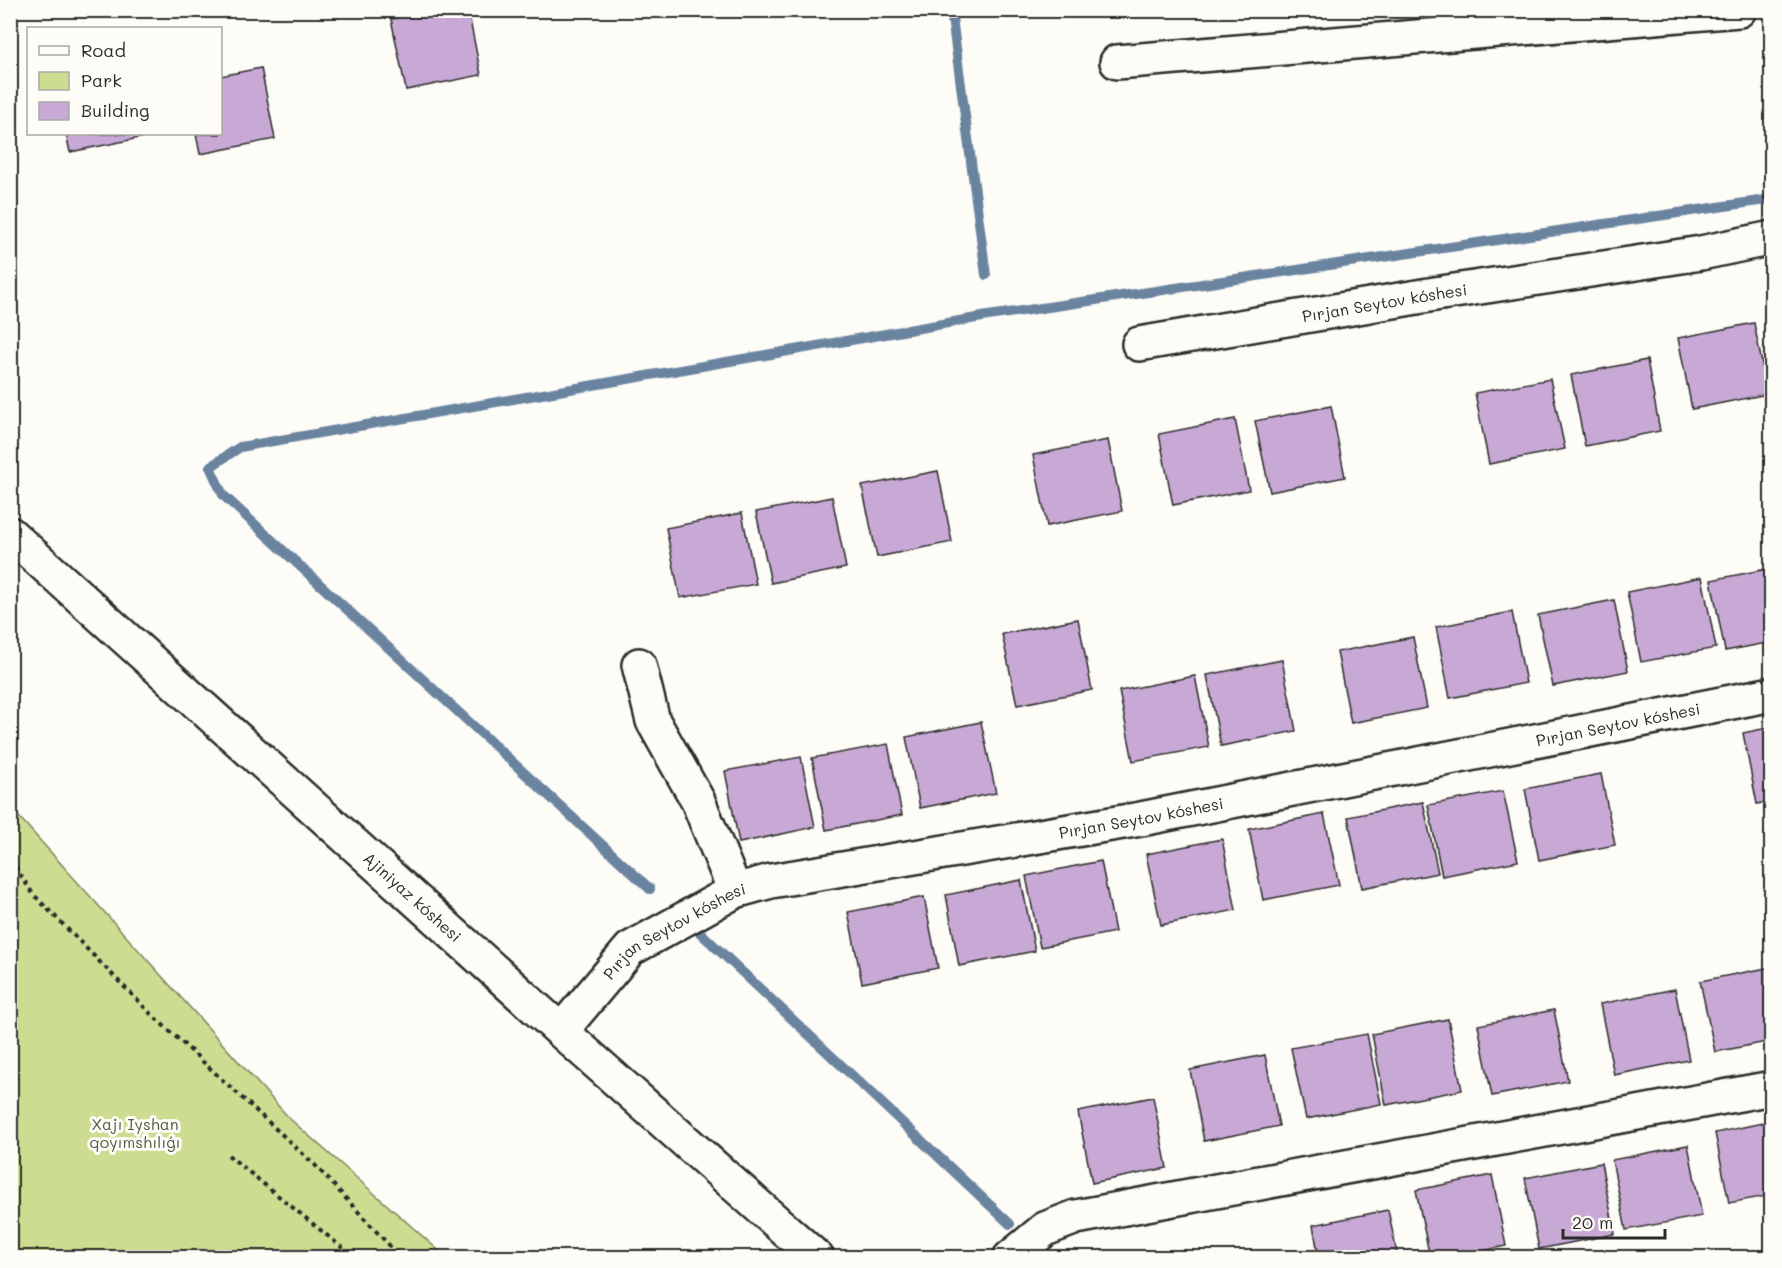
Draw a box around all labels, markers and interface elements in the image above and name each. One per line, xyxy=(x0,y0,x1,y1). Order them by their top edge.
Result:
legend xyxy=(27,27,222,135)
text: Road xyxy=(81,38,126,62)
text: Park xyxy=(81,68,122,92)
text: Building xyxy=(81,98,149,122)
street label: Pırjan Seytov kóshesi xyxy=(1300,278,1468,326)
street label: Pırjan Seytov kóshesi xyxy=(1534,697,1702,751)
street label: Pırjan Seytov kóshesi xyxy=(1057,792,1225,843)
street label: Ajiniyaz kóshesi xyxy=(359,847,466,946)
street label: Pırjan Seytov kóshesi xyxy=(598,878,748,984)
park label: Xajı Iyshan qoyımshılıǵı xyxy=(89,1113,181,1152)
scale bar xyxy=(1563,1202,1665,1240)
text: 20 m xyxy=(1572,1210,1613,1234)

